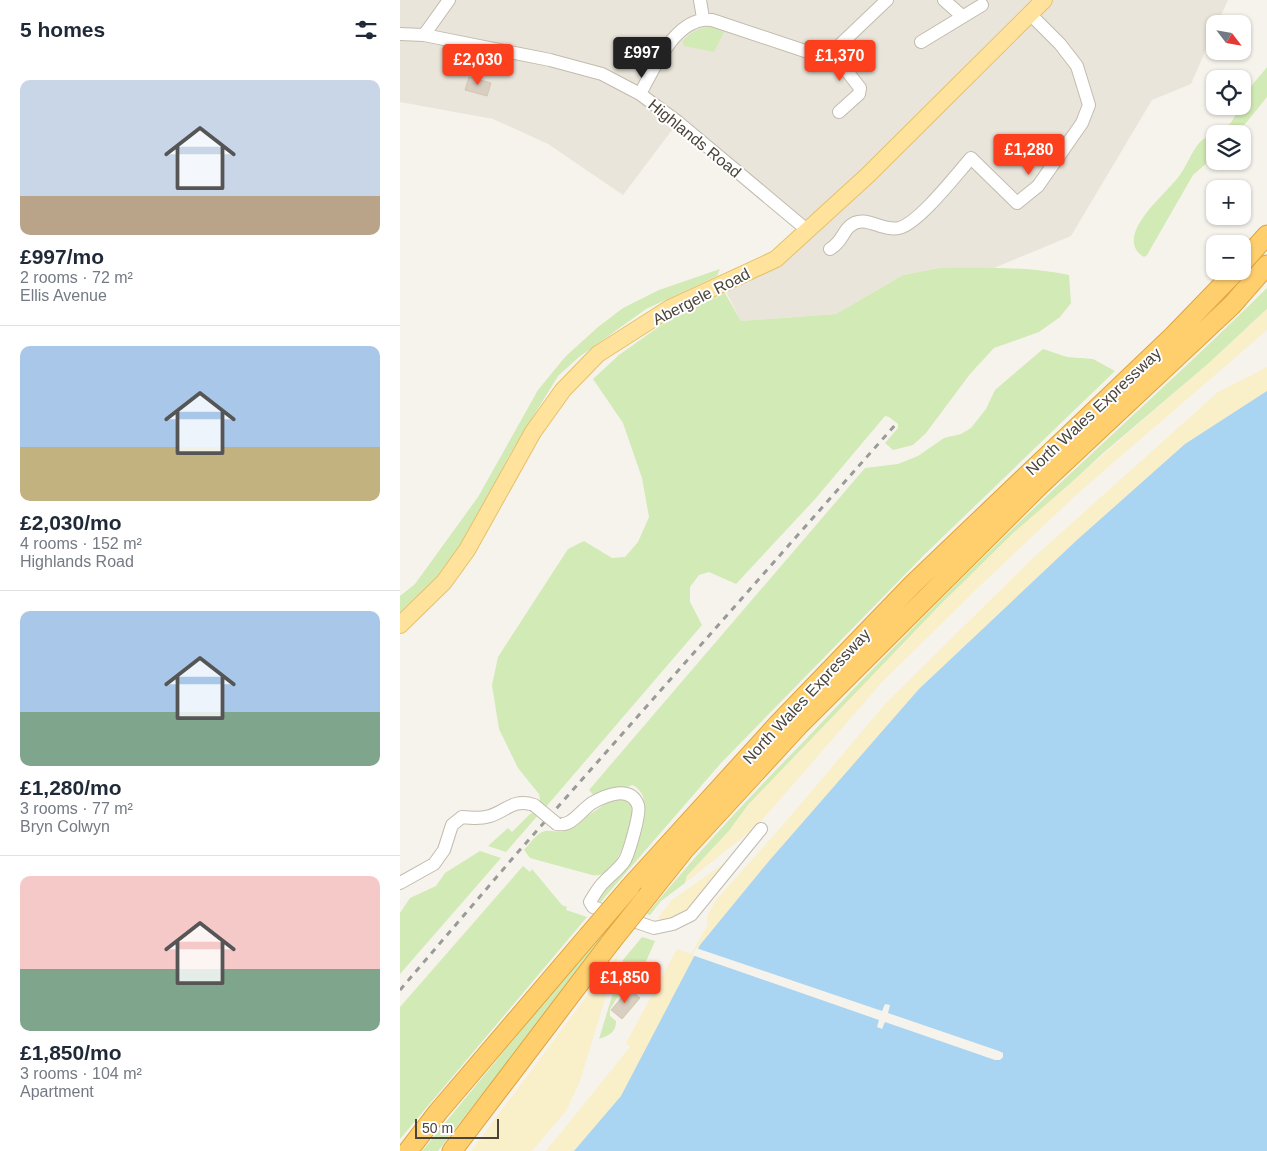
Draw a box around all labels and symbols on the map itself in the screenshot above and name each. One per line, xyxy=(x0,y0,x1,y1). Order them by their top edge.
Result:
north arrow xyxy=(1206,15,1251,60)
pin: £997 xyxy=(612,36,672,79)
pin: £1,370 xyxy=(799,39,881,82)
pin: £2,030 xyxy=(437,44,519,86)
street label: Highlands Road xyxy=(645,96,744,181)
pin: £1,280 xyxy=(988,134,1070,176)
street label: Abergele Road xyxy=(650,265,753,328)
street label: North Wales Expressway xyxy=(1022,344,1164,478)
street label: North Wales Expressway xyxy=(739,625,873,767)
pin: £1,850 xyxy=(584,962,666,1004)
scale bar xyxy=(415,1116,499,1139)

